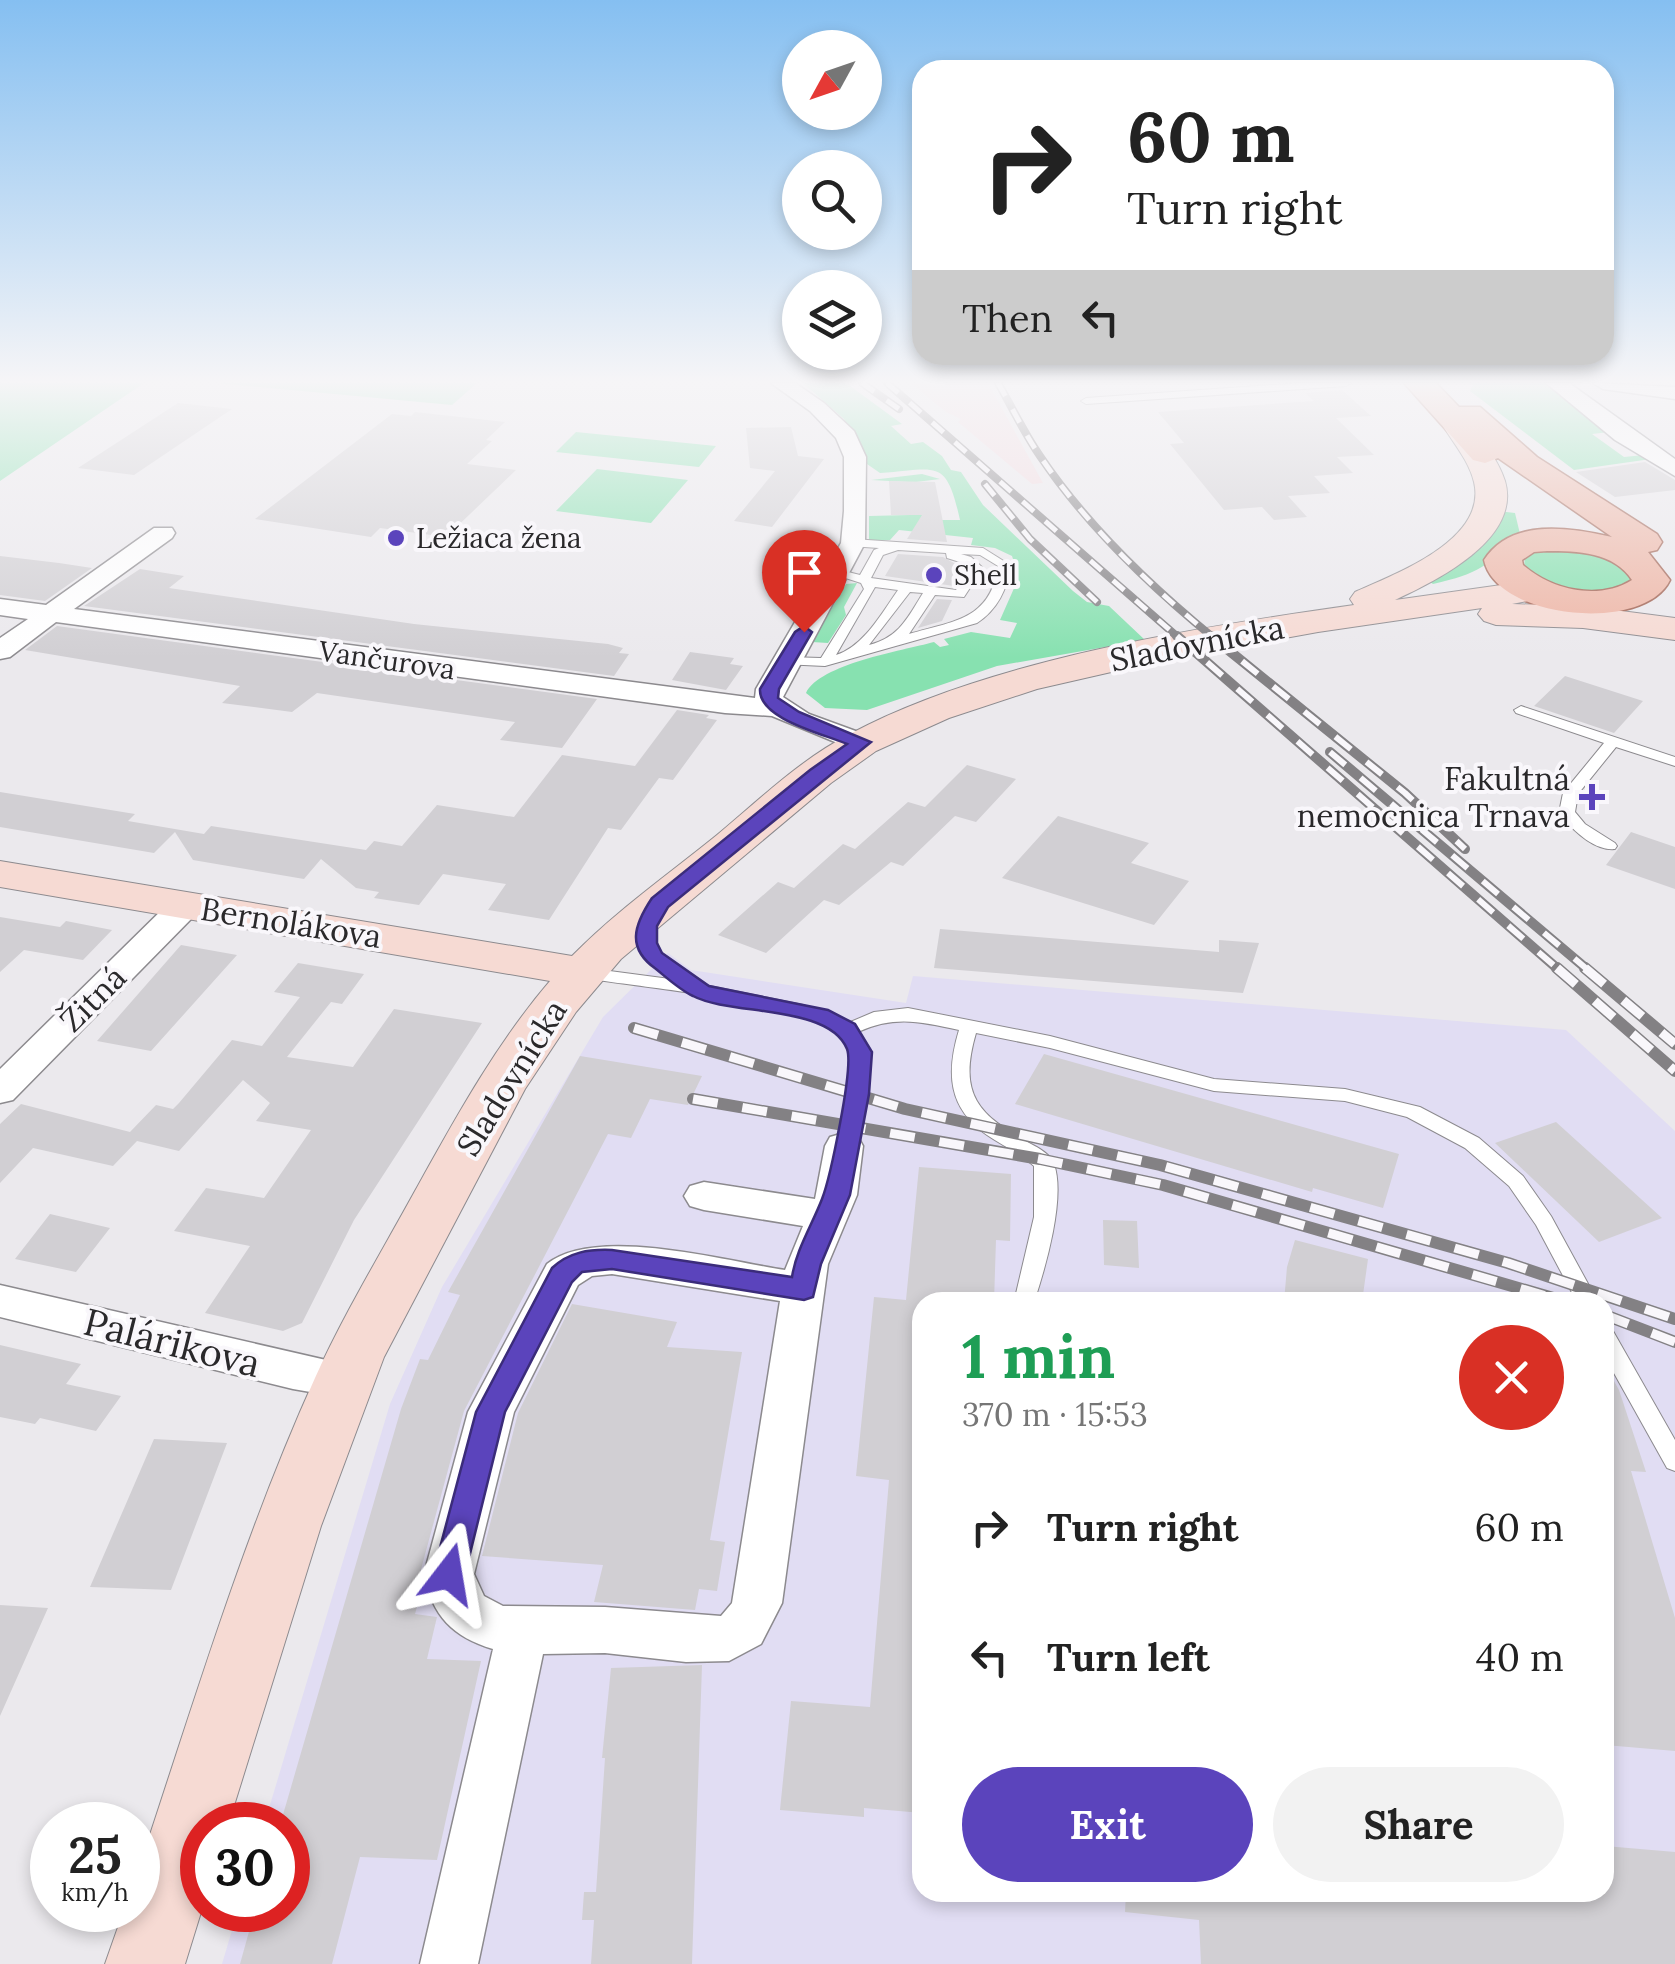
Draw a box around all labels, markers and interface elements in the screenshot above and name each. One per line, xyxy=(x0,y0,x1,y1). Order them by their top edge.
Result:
north arrow xyxy=(782,30,882,130)
map controls xyxy=(782,30,882,370)
text: 60 m xyxy=(1127,92,1295,181)
icon: right xyxy=(962,100,1092,230)
button: search xyxy=(782,150,882,250)
text: Turn right xyxy=(1127,179,1343,236)
button: layers xyxy=(782,270,882,370)
icon: left xyxy=(1073,290,1128,345)
text: Then xyxy=(962,294,1053,342)
place label: Ležiaca žena xyxy=(416,520,581,556)
marker: Ležiaca žena xyxy=(385,527,407,549)
pin xyxy=(762,530,847,633)
icon: arrive xyxy=(777,545,832,600)
place label: Shell xyxy=(954,557,1017,593)
marker: Shell xyxy=(923,564,945,586)
street label: Sladovnícka xyxy=(1106,607,1287,680)
street label: Vančurova xyxy=(316,632,457,687)
place label: Fakultná nemocnica Trnava xyxy=(1297,758,1570,836)
marker: Fakultná nemocnica Trnava xyxy=(1579,784,1605,810)
street label: Bernolákova xyxy=(198,888,384,957)
street label: Žitná xyxy=(51,957,134,1040)
street label: Sladovnícka xyxy=(447,992,576,1163)
street label: Palárikova xyxy=(79,1297,265,1387)
text: 1 min xyxy=(962,1318,1115,1394)
button: close xyxy=(1459,1325,1564,1430)
text: 370 m · 15:53 xyxy=(962,1394,1148,1435)
icon: right xyxy=(962,1500,1017,1555)
text: Turn right xyxy=(1047,1503,1238,1551)
text: 60 m xyxy=(1474,1503,1564,1551)
position arrow xyxy=(397,1522,501,1626)
icon: left xyxy=(962,1630,1017,1685)
text: Turn left xyxy=(1047,1633,1210,1681)
text: 40 m xyxy=(1476,1633,1564,1681)
button: Exit xyxy=(962,1767,1253,1882)
button: Share xyxy=(1273,1767,1564,1882)
speed limit sign: 30 xyxy=(180,1802,310,1932)
text: 25 xyxy=(68,1823,122,1887)
text: km/h xyxy=(61,1876,129,1908)

